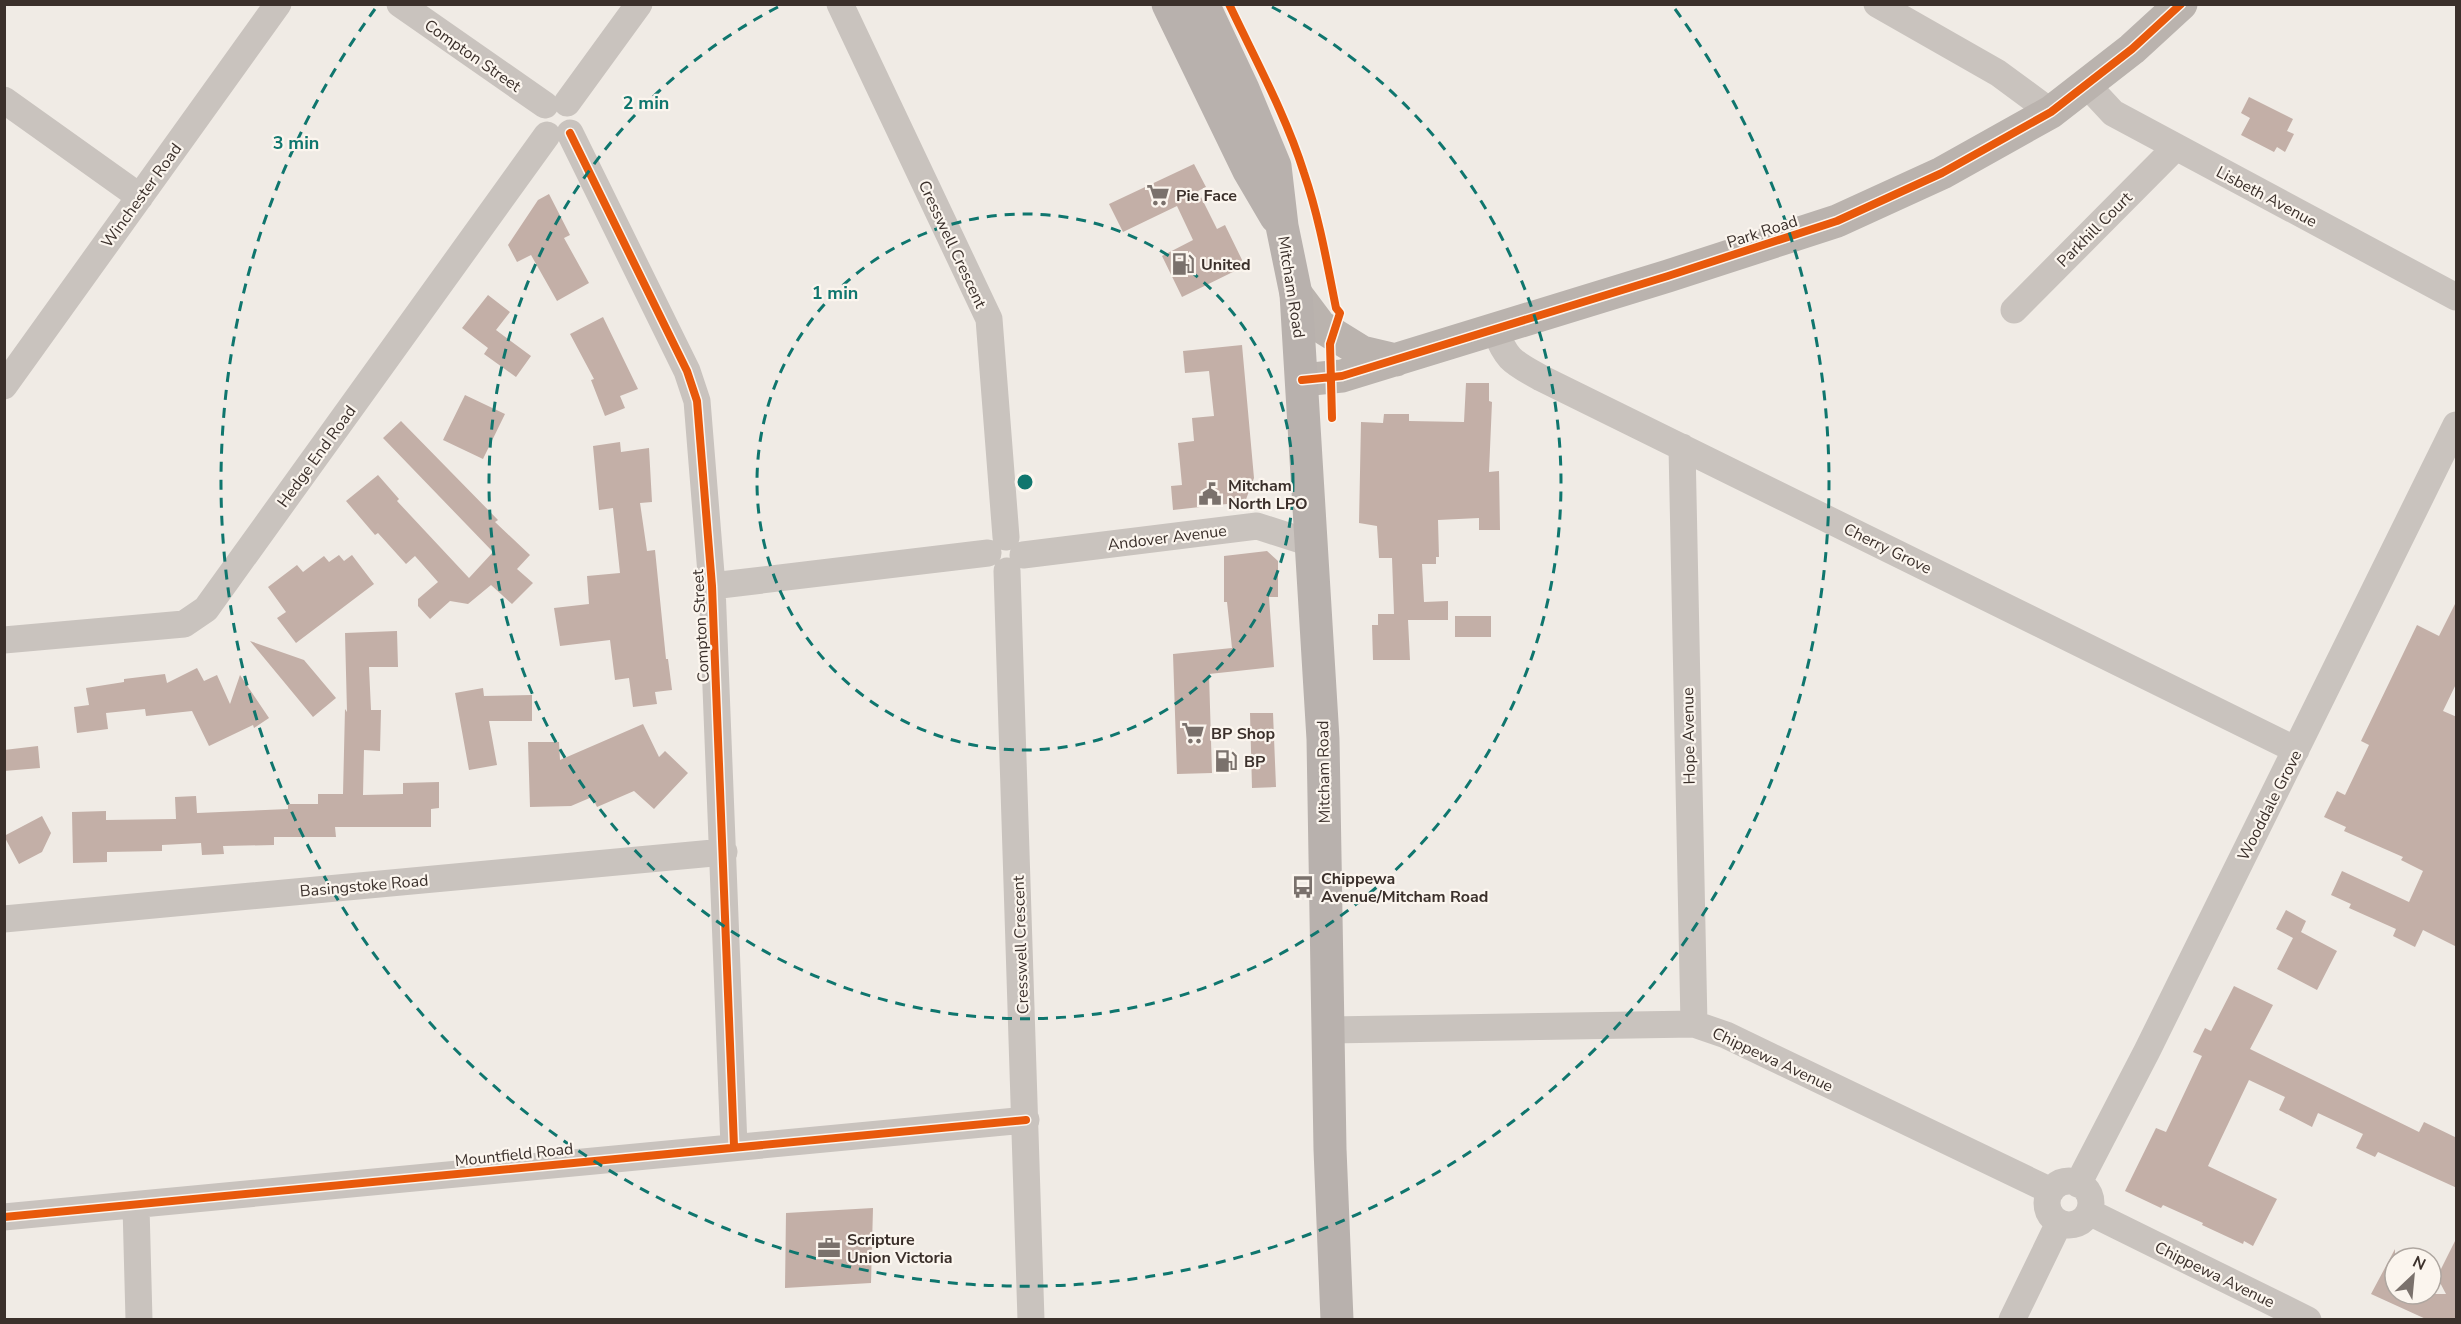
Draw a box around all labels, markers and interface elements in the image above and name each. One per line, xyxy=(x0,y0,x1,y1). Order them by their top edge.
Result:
street label: Compton Street xyxy=(420,14,525,98)
text: 2 min xyxy=(623,91,669,115)
text: 3 min xyxy=(273,131,319,155)
street label: Winchester Road xyxy=(96,139,187,252)
street label: Lisbeth Avenue xyxy=(2212,161,2321,233)
street label: Cresswell Crescent xyxy=(913,177,992,312)
supermarket icon: Pie Face xyxy=(1145,182,1171,208)
place label: Pie Face xyxy=(1176,185,1237,207)
street label: Parkhill Court xyxy=(2052,187,2137,272)
street label: Park Road xyxy=(1724,210,1801,254)
street label: Mitcham Road xyxy=(1272,235,1310,340)
fuel station icon: United xyxy=(1170,251,1196,277)
place label: United xyxy=(1201,254,1251,276)
text: 1 min xyxy=(812,281,858,305)
street label: Hedge End Road xyxy=(272,401,361,512)
centre of rings xyxy=(1015,472,1035,492)
place label: Mitcham North LPO xyxy=(1228,475,1308,515)
public building icon: Mitcham North LPO xyxy=(1197,481,1223,507)
street label: Cherry Grove xyxy=(1840,518,1935,580)
street label: Andover Avenue xyxy=(1106,520,1228,556)
street label: Compton Street xyxy=(687,568,715,683)
street label: Hope Avenue xyxy=(1677,687,1701,785)
supermarket icon: BP Shop xyxy=(1180,720,1206,746)
street label: Mitcham Road xyxy=(1312,720,1336,824)
place label: BP Shop xyxy=(1211,723,1275,745)
street label: Wooddale Grove xyxy=(2232,746,2307,865)
fuel station icon: BP xyxy=(1213,748,1239,774)
place label: BP xyxy=(1244,751,1265,773)
place label: Chippewa Avenue/Mitcham Road xyxy=(1321,868,1488,908)
street label: Basingstoke Road xyxy=(299,869,429,903)
bus stop icon: Chippewa Avenue/Mitcham Road xyxy=(1290,874,1316,900)
street label: Cresswell Crescent xyxy=(1008,875,1034,1015)
street label: Chippewa Avenue xyxy=(1709,1022,1837,1098)
street label: Mountfield Road xyxy=(454,1138,574,1172)
place label: Scripture Union Victoria xyxy=(847,1229,953,1269)
office icon: Scripture Union Victoria xyxy=(816,1235,842,1261)
street label: Chippewa Avenue xyxy=(2151,1236,2278,1313)
north arrow xyxy=(2383,1246,2443,1306)
text: N xyxy=(2409,1251,2429,1276)

